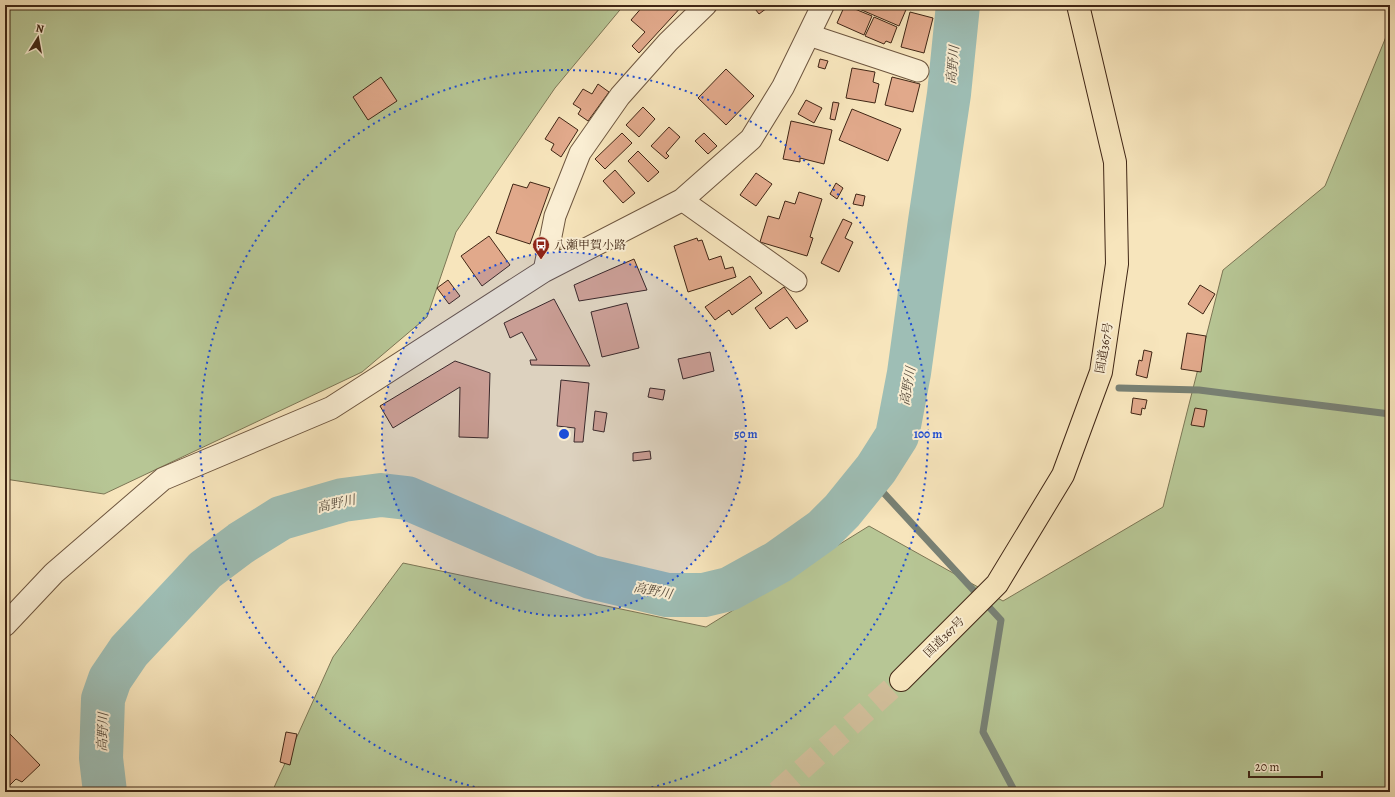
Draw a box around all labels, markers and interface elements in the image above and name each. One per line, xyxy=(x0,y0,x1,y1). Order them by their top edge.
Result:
north arrow xyxy=(18,18,58,58)
text: N xyxy=(34,21,45,37)
water label: 高野川 xyxy=(942,43,963,85)
bus stop icon: 八瀬甲賀小路 xyxy=(531,235,551,260)
place label: 八瀬甲賀小路 xyxy=(554,237,626,253)
street label: 国道367号 xyxy=(1092,321,1116,375)
water label: 高野川 xyxy=(896,363,920,407)
text: 50 m xyxy=(734,426,758,442)
text: 100 m xyxy=(914,426,942,442)
centre of rings xyxy=(557,427,571,441)
water label: 高野川 xyxy=(315,490,359,516)
water label: 高野川 xyxy=(632,578,676,603)
street label: 国道367号 xyxy=(920,613,968,661)
water label: 高野川 xyxy=(93,710,112,752)
scale bar xyxy=(1249,753,1322,779)
text: 20 m xyxy=(1255,759,1279,775)

